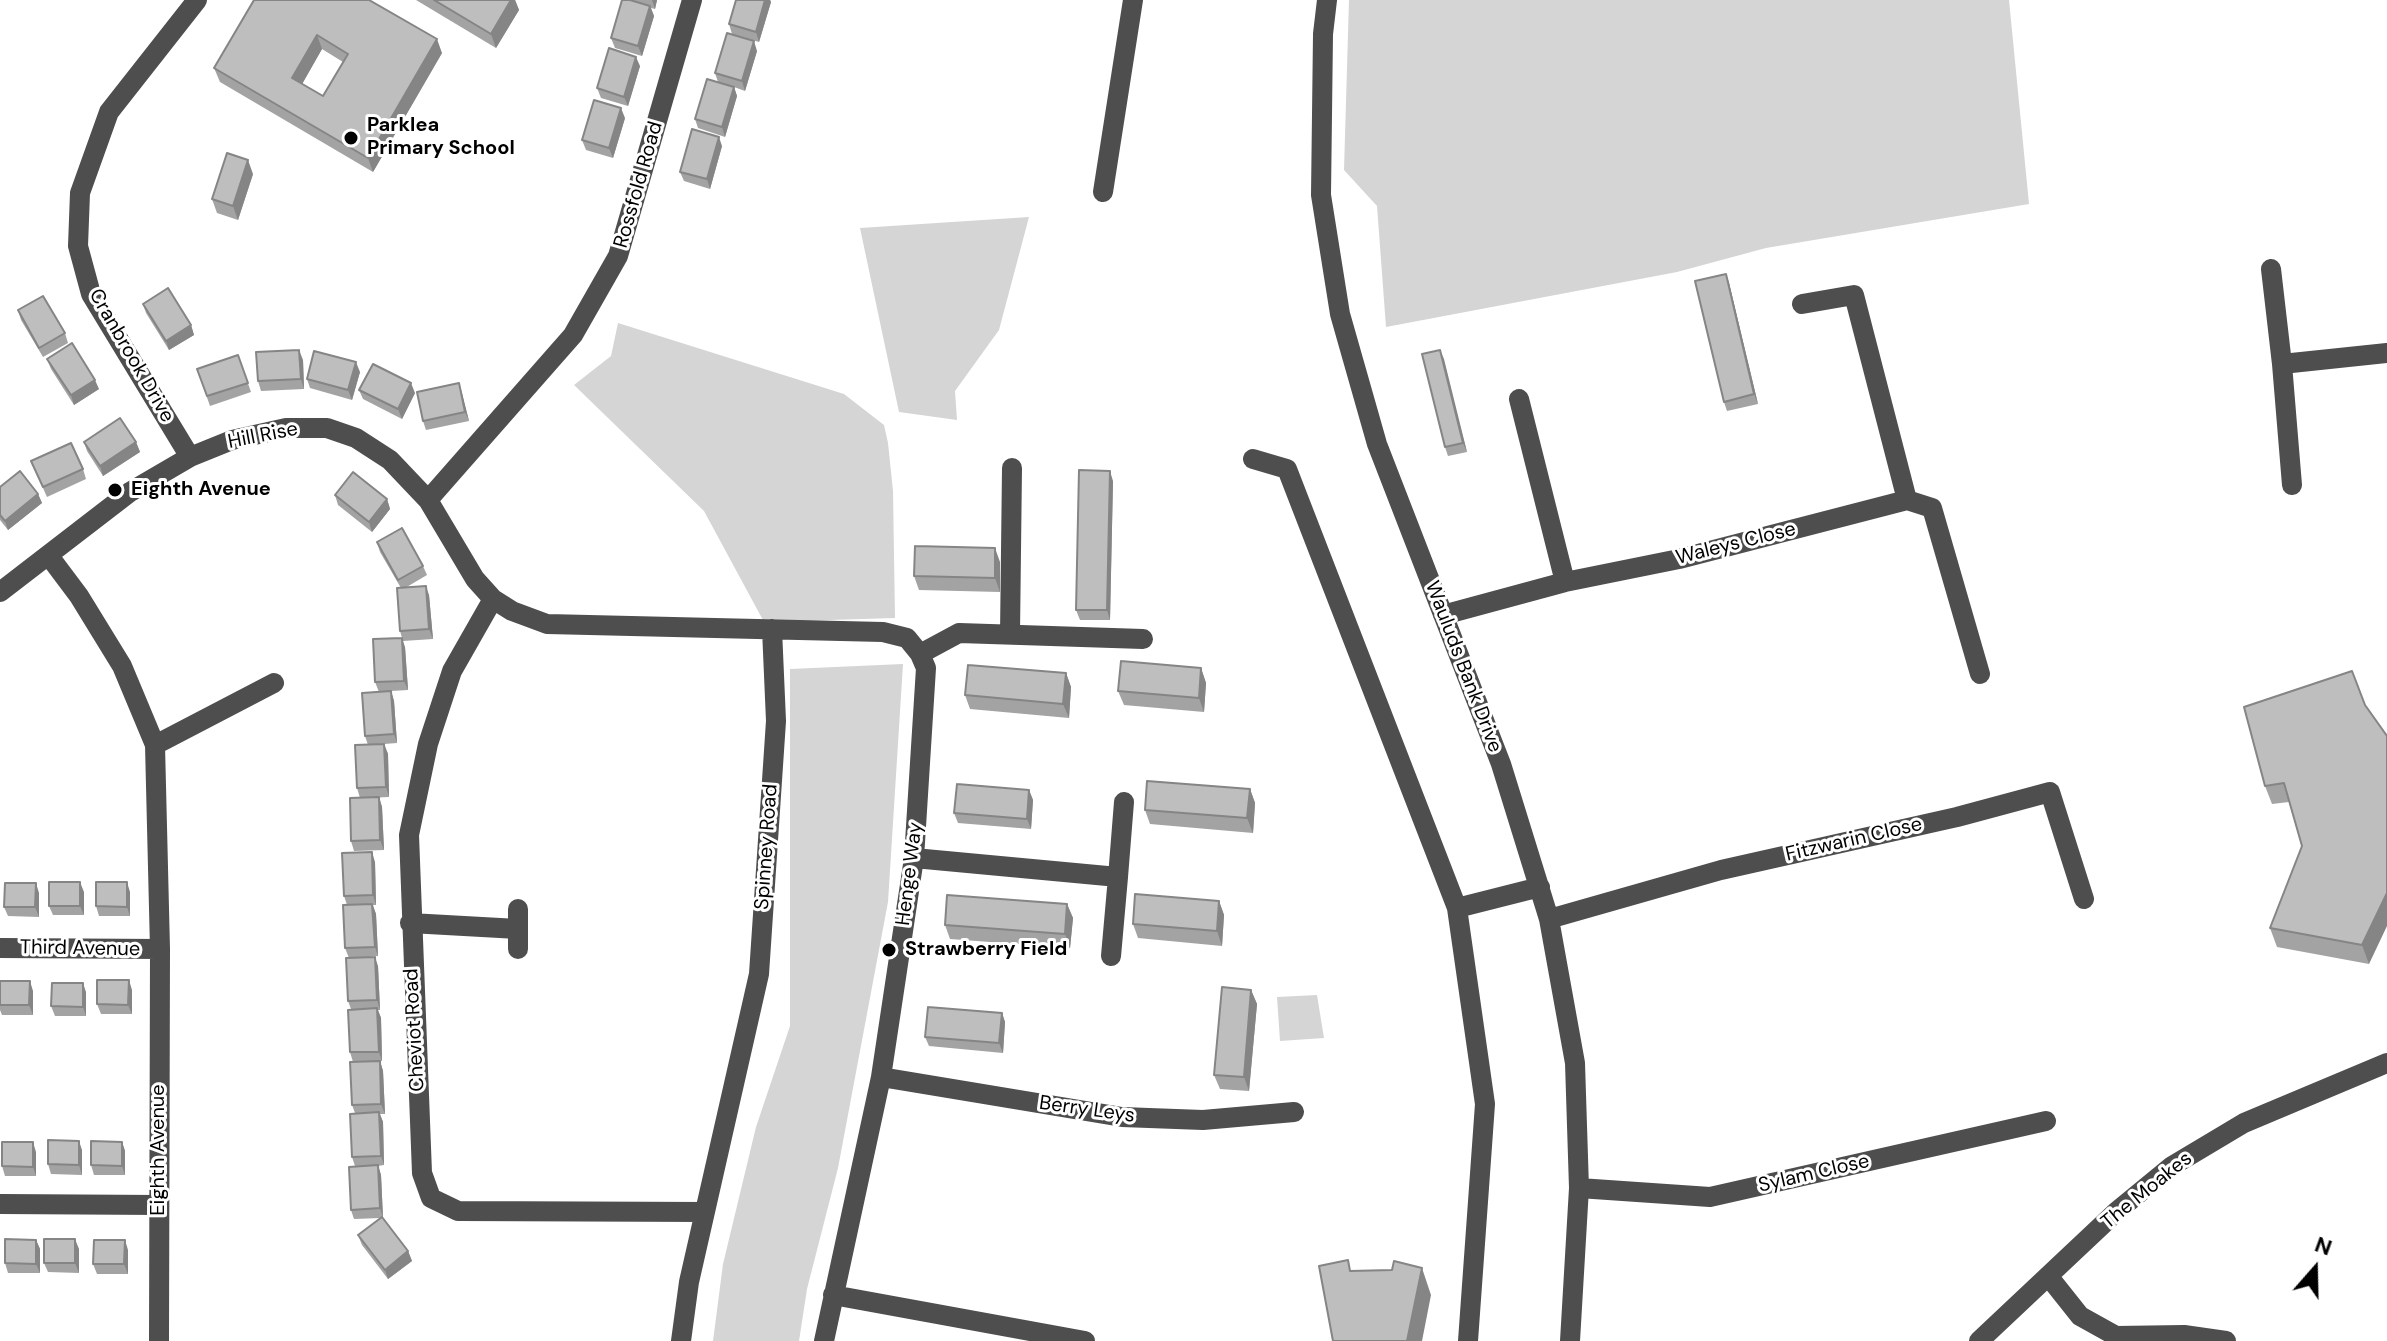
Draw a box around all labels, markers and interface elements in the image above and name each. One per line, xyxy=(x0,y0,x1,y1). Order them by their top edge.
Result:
place label: Parklea Primary School xyxy=(367,114,515,161)
street label: Rossfold Road xyxy=(609,119,669,251)
marker: Parklea Primary School xyxy=(342,129,360,147)
street label: Cranbrook Drive xyxy=(83,285,179,427)
street label: Hill Rise xyxy=(226,417,300,455)
place label: Eighth Avenue xyxy=(131,478,271,502)
marker: Eighth Avenue xyxy=(106,481,124,499)
street label: Waleys Close xyxy=(1674,518,1798,570)
street label: Wauluds Bank Drive xyxy=(1419,578,1507,756)
street label: Spinney Road xyxy=(751,783,783,911)
street label: Fitzwarin Close xyxy=(1783,813,1925,867)
street label: Henge Way xyxy=(892,821,928,927)
street label: Third Avenue xyxy=(20,936,140,962)
place label: Strawberry Field xyxy=(905,938,1067,962)
marker: Strawberry Field xyxy=(880,941,898,959)
street label: Cheviot Road xyxy=(400,968,430,1092)
street label: Eighth Avenue xyxy=(147,1084,171,1216)
street label: Berry Leys xyxy=(1038,1091,1136,1129)
street label: The Moakes xyxy=(2097,1147,2197,1235)
street label: Sylam Close xyxy=(1756,1150,1872,1198)
north arrow xyxy=(2275,1229,2355,1309)
text: N xyxy=(2311,1230,2336,1262)

